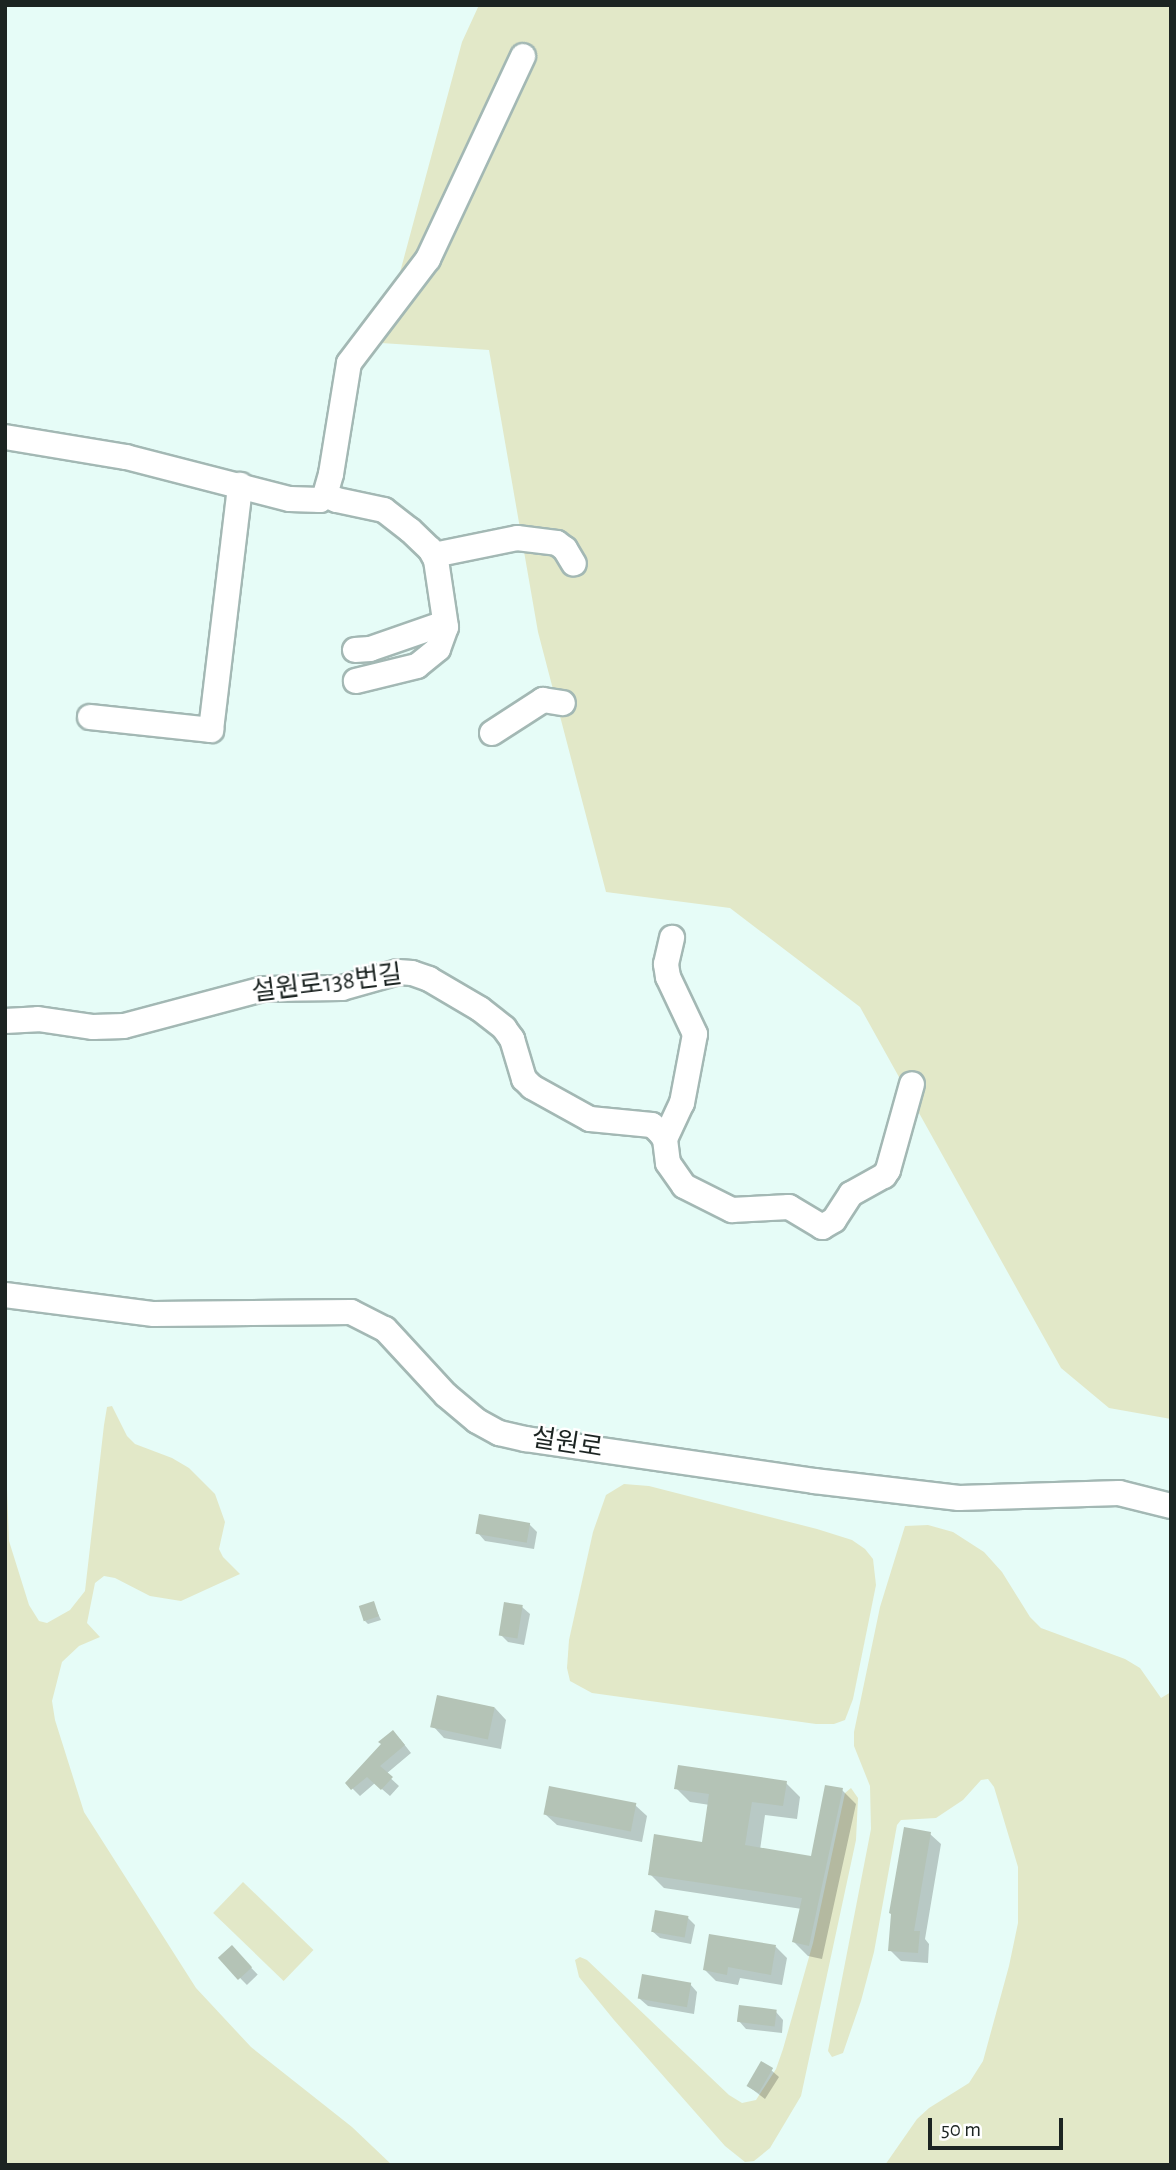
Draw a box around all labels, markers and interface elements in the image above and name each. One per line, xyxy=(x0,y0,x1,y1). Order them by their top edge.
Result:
street label: 설원로138번길 xyxy=(250,959,404,1009)
street label: 설원로 xyxy=(529,1423,605,1465)
scale bar xyxy=(931,2104,1066,2148)
text: 50 m xyxy=(941,2119,981,2140)

